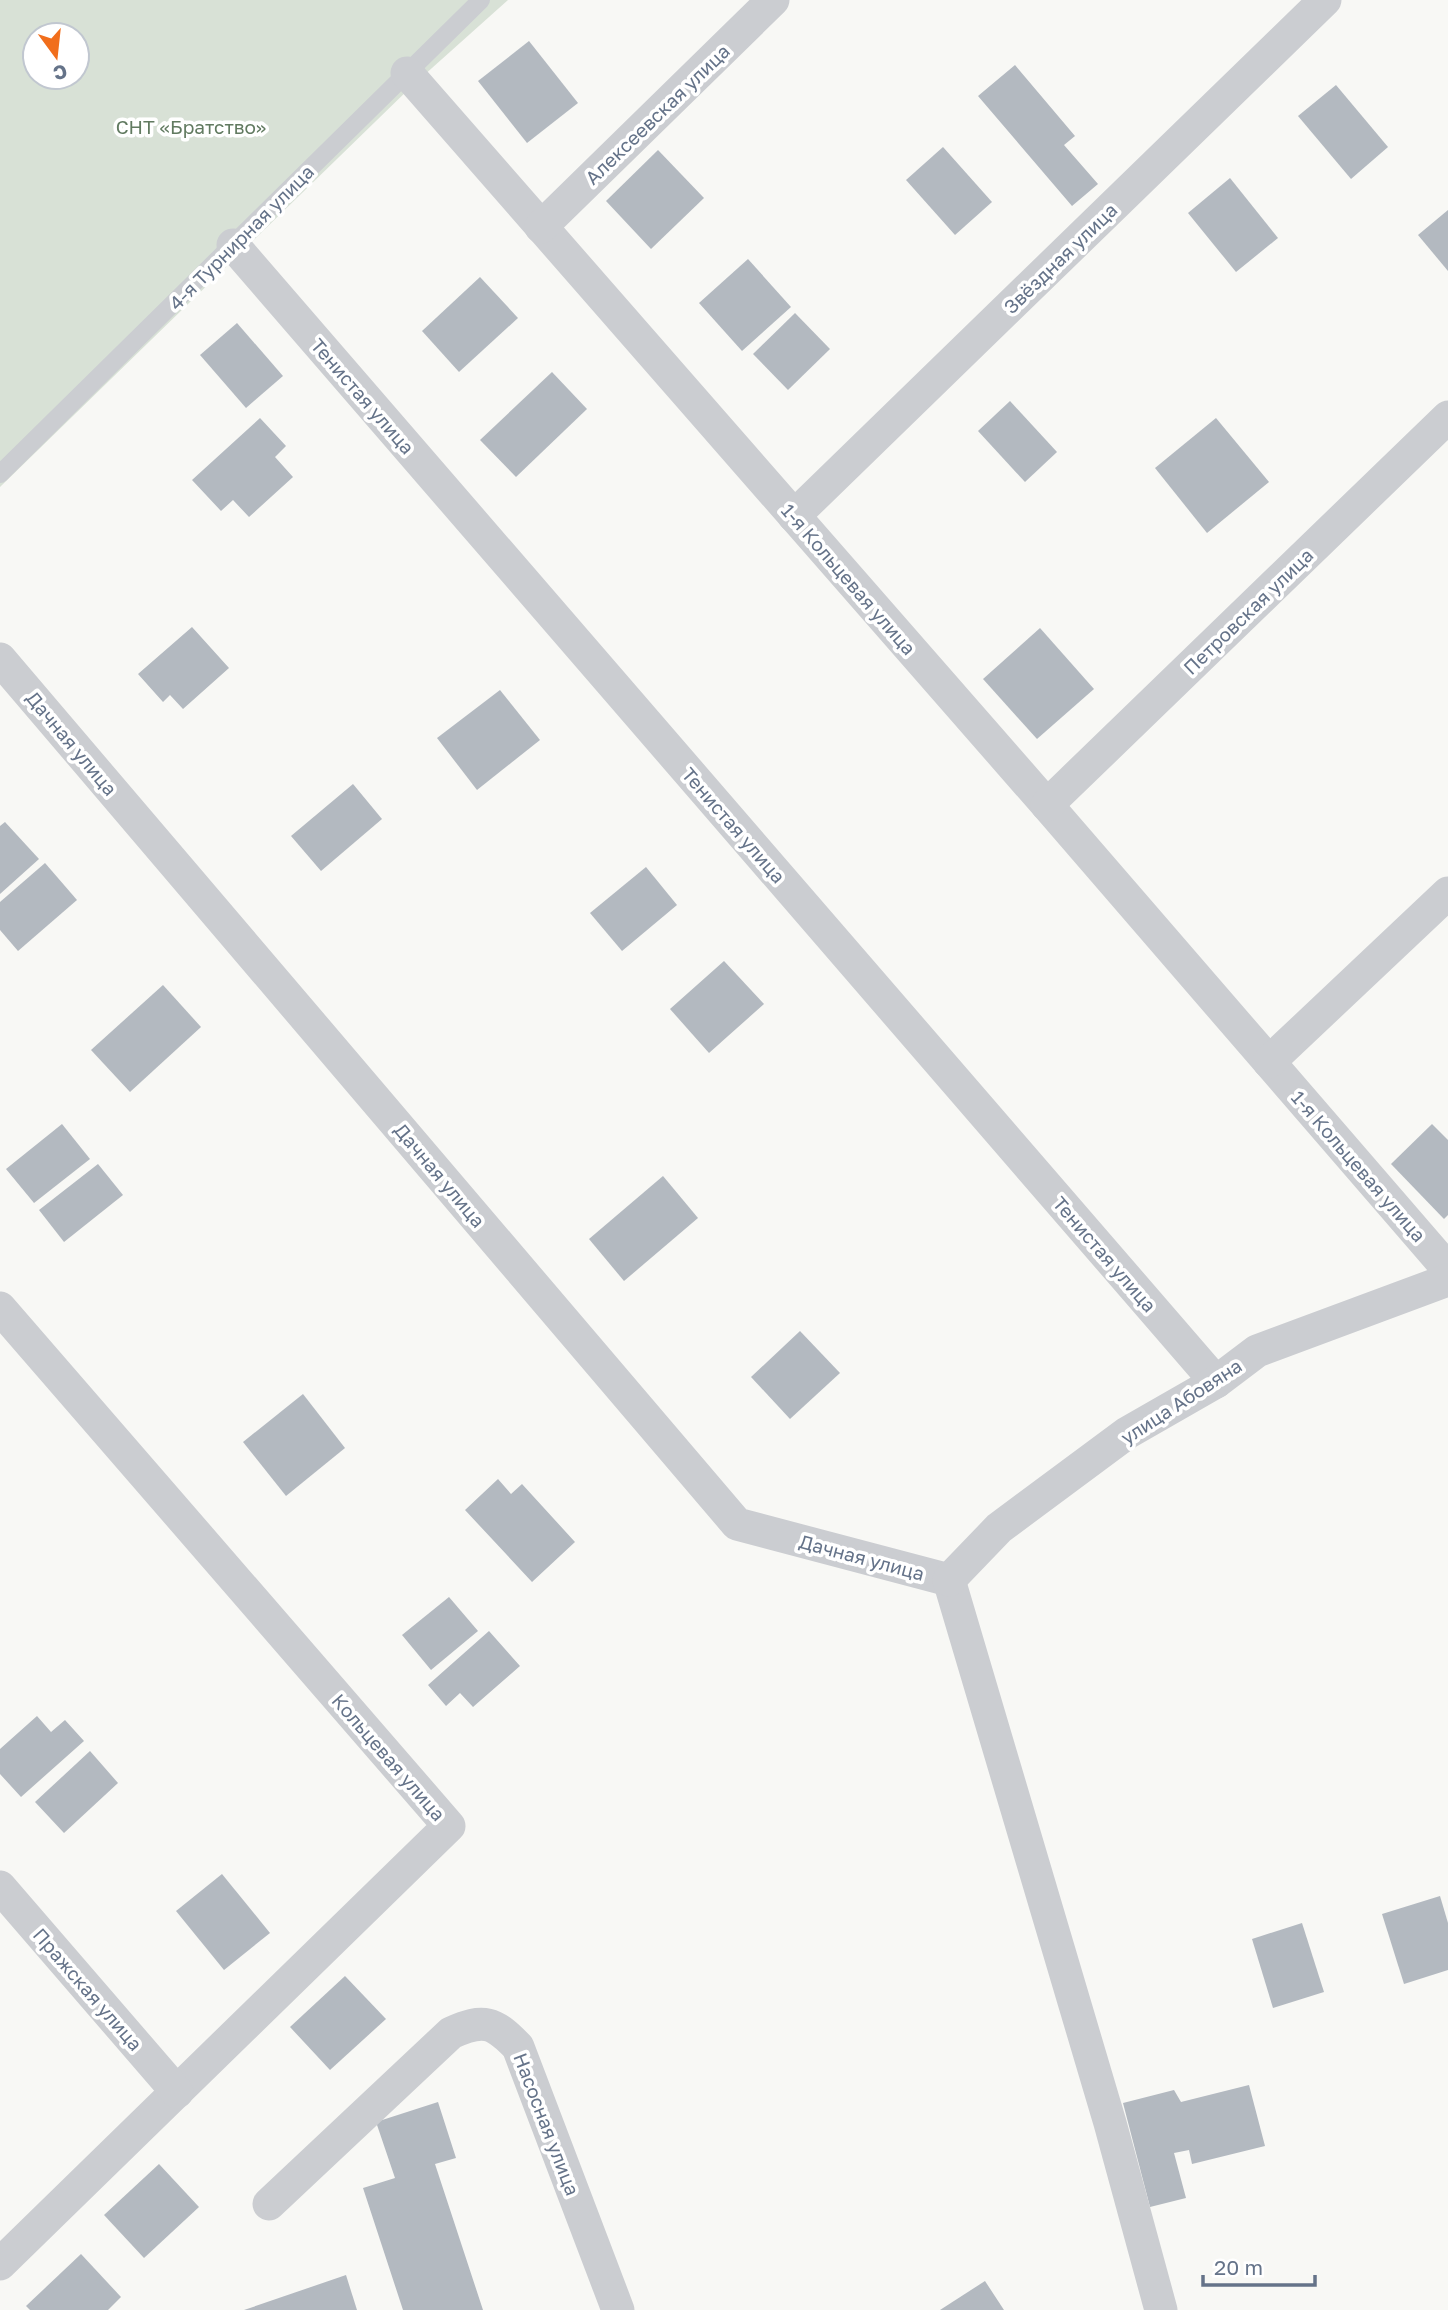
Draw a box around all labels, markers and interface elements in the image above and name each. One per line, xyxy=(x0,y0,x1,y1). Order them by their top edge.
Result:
north arrow xyxy=(21,21,91,91)
street label: Алексеевская улица xyxy=(580,39,734,189)
text: С xyxy=(51,60,70,86)
park label: СНТ «Братство» xyxy=(116,115,266,138)
street label: 4-я Турнирная улица xyxy=(164,160,318,314)
street label: Звёздная улица xyxy=(998,198,1122,318)
street label: Тенистая улица xyxy=(307,334,419,458)
street label: 1-я Кольцевая улица xyxy=(777,499,921,659)
street label: Петровская улица xyxy=(1178,543,1318,679)
street label: Дачная улица xyxy=(22,686,122,800)
street label: Тенистая улица xyxy=(678,763,790,887)
street label: 1-я Кольцевая улица xyxy=(1287,1086,1431,1246)
street label: Дачная улица xyxy=(390,1118,490,1232)
street label: Тенистая улица xyxy=(1049,1192,1161,1316)
street label: улица Абовяна xyxy=(1116,1353,1246,1449)
street label: Дачная улица xyxy=(797,1529,927,1585)
street label: Кольцевая улица xyxy=(328,1689,450,1825)
street label: Пражская улица xyxy=(29,1923,147,2055)
street label: Насосная улица xyxy=(509,2049,585,2199)
scale bar xyxy=(1203,2244,1315,2288)
text: 20 m xyxy=(1214,2254,1263,2280)

